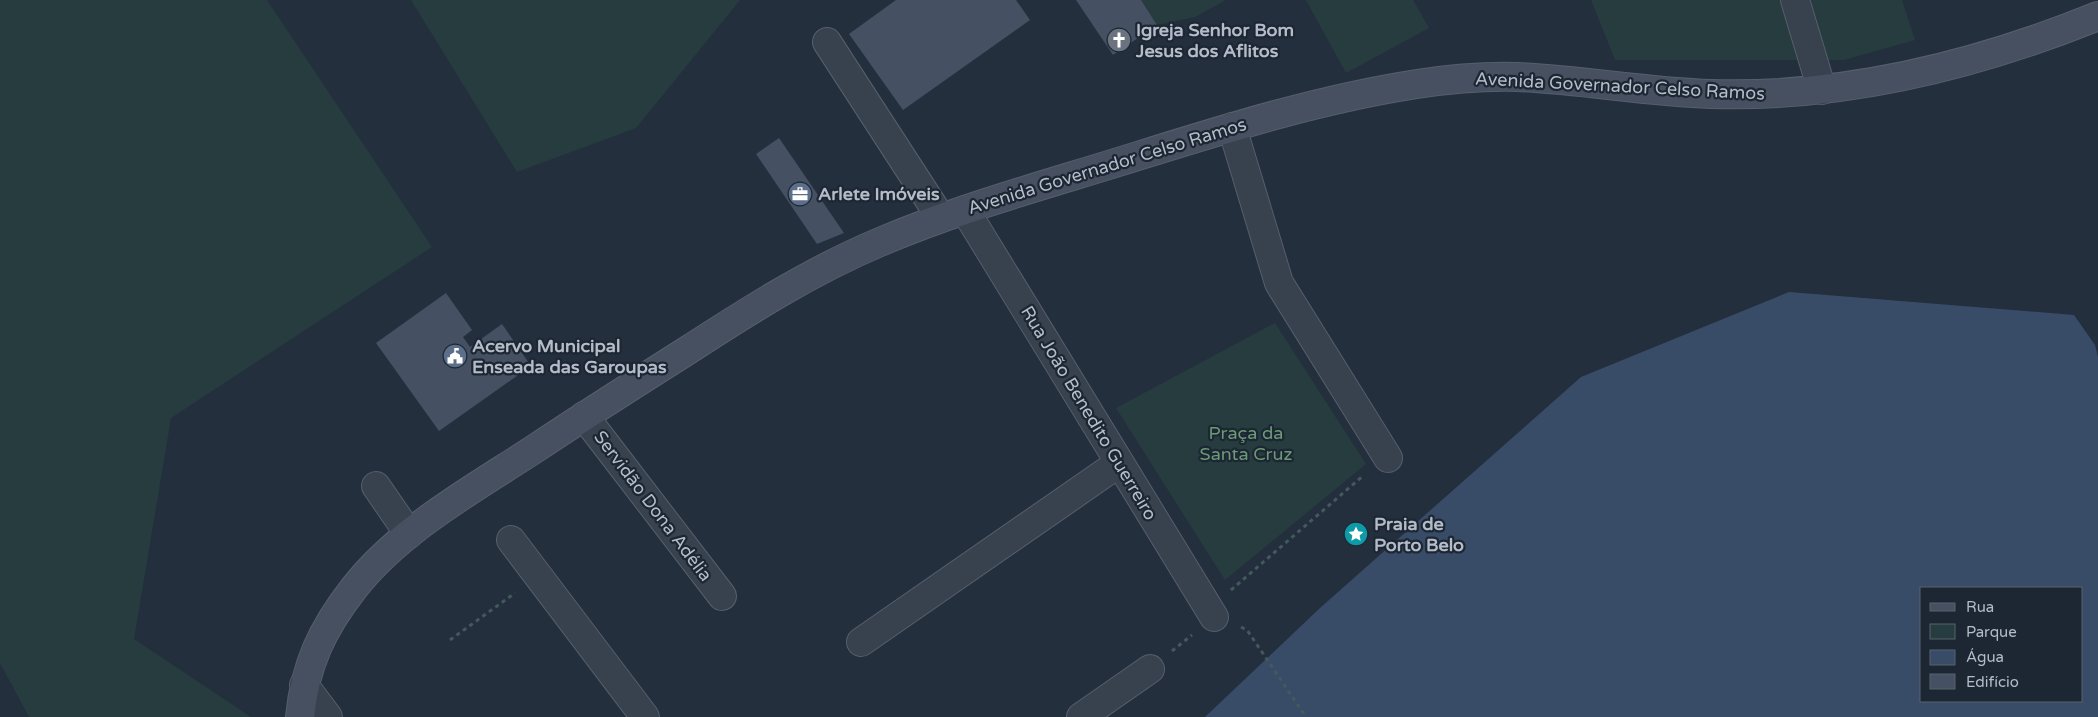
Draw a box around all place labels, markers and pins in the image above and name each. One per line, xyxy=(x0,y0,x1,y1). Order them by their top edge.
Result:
place label: Igreja Senhor Bom Jesus dos Aflitos xyxy=(1135,19,1294,62)
church icon: Igreja Senhor Bom Jesus dos Aflitos xyxy=(1106,27,1132,53)
office icon: Arlete Imóveis xyxy=(787,181,813,207)
place label: Arlete Imóveis xyxy=(818,183,940,205)
place label: Acervo Municipal Enseada das Garoupas xyxy=(472,335,667,378)
public building icon: Acervo Municipal Enseada das Garoupas xyxy=(442,343,468,369)
place label: Praia de Porto Belo xyxy=(1374,513,1464,556)
place icon: Praia de Porto Belo xyxy=(1343,521,1369,547)

